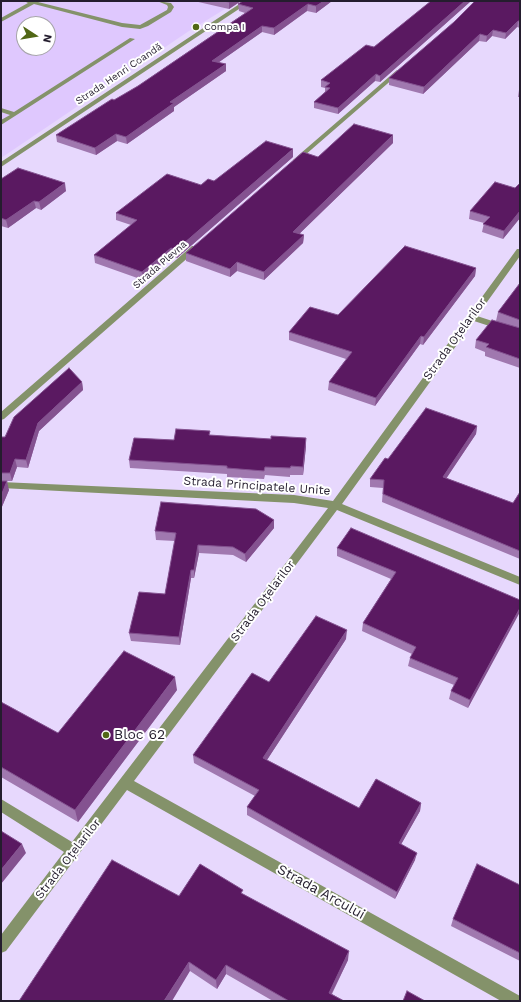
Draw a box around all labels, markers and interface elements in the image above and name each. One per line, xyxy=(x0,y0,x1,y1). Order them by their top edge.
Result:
north arrow xyxy=(16,16,56,56)
place label: Compa I xyxy=(204,21,245,33)
marker: Compa I xyxy=(191,22,201,32)
text: N xyxy=(40,33,54,44)
street label: Strada Henri Coandă xyxy=(74,41,164,107)
street label: Strada Plevna xyxy=(131,238,189,292)
street label: Strada Oțelarilor xyxy=(420,295,490,383)
street label: Strada Principatele Unite xyxy=(183,474,331,498)
street label: Strada Oțelarilor xyxy=(228,558,298,644)
place label: Bloc 62 xyxy=(114,727,165,743)
marker: Bloc 62 xyxy=(101,730,111,740)
street label: Strada Oțelarilor xyxy=(32,816,104,902)
street label: Strada Arcului xyxy=(274,861,368,923)

